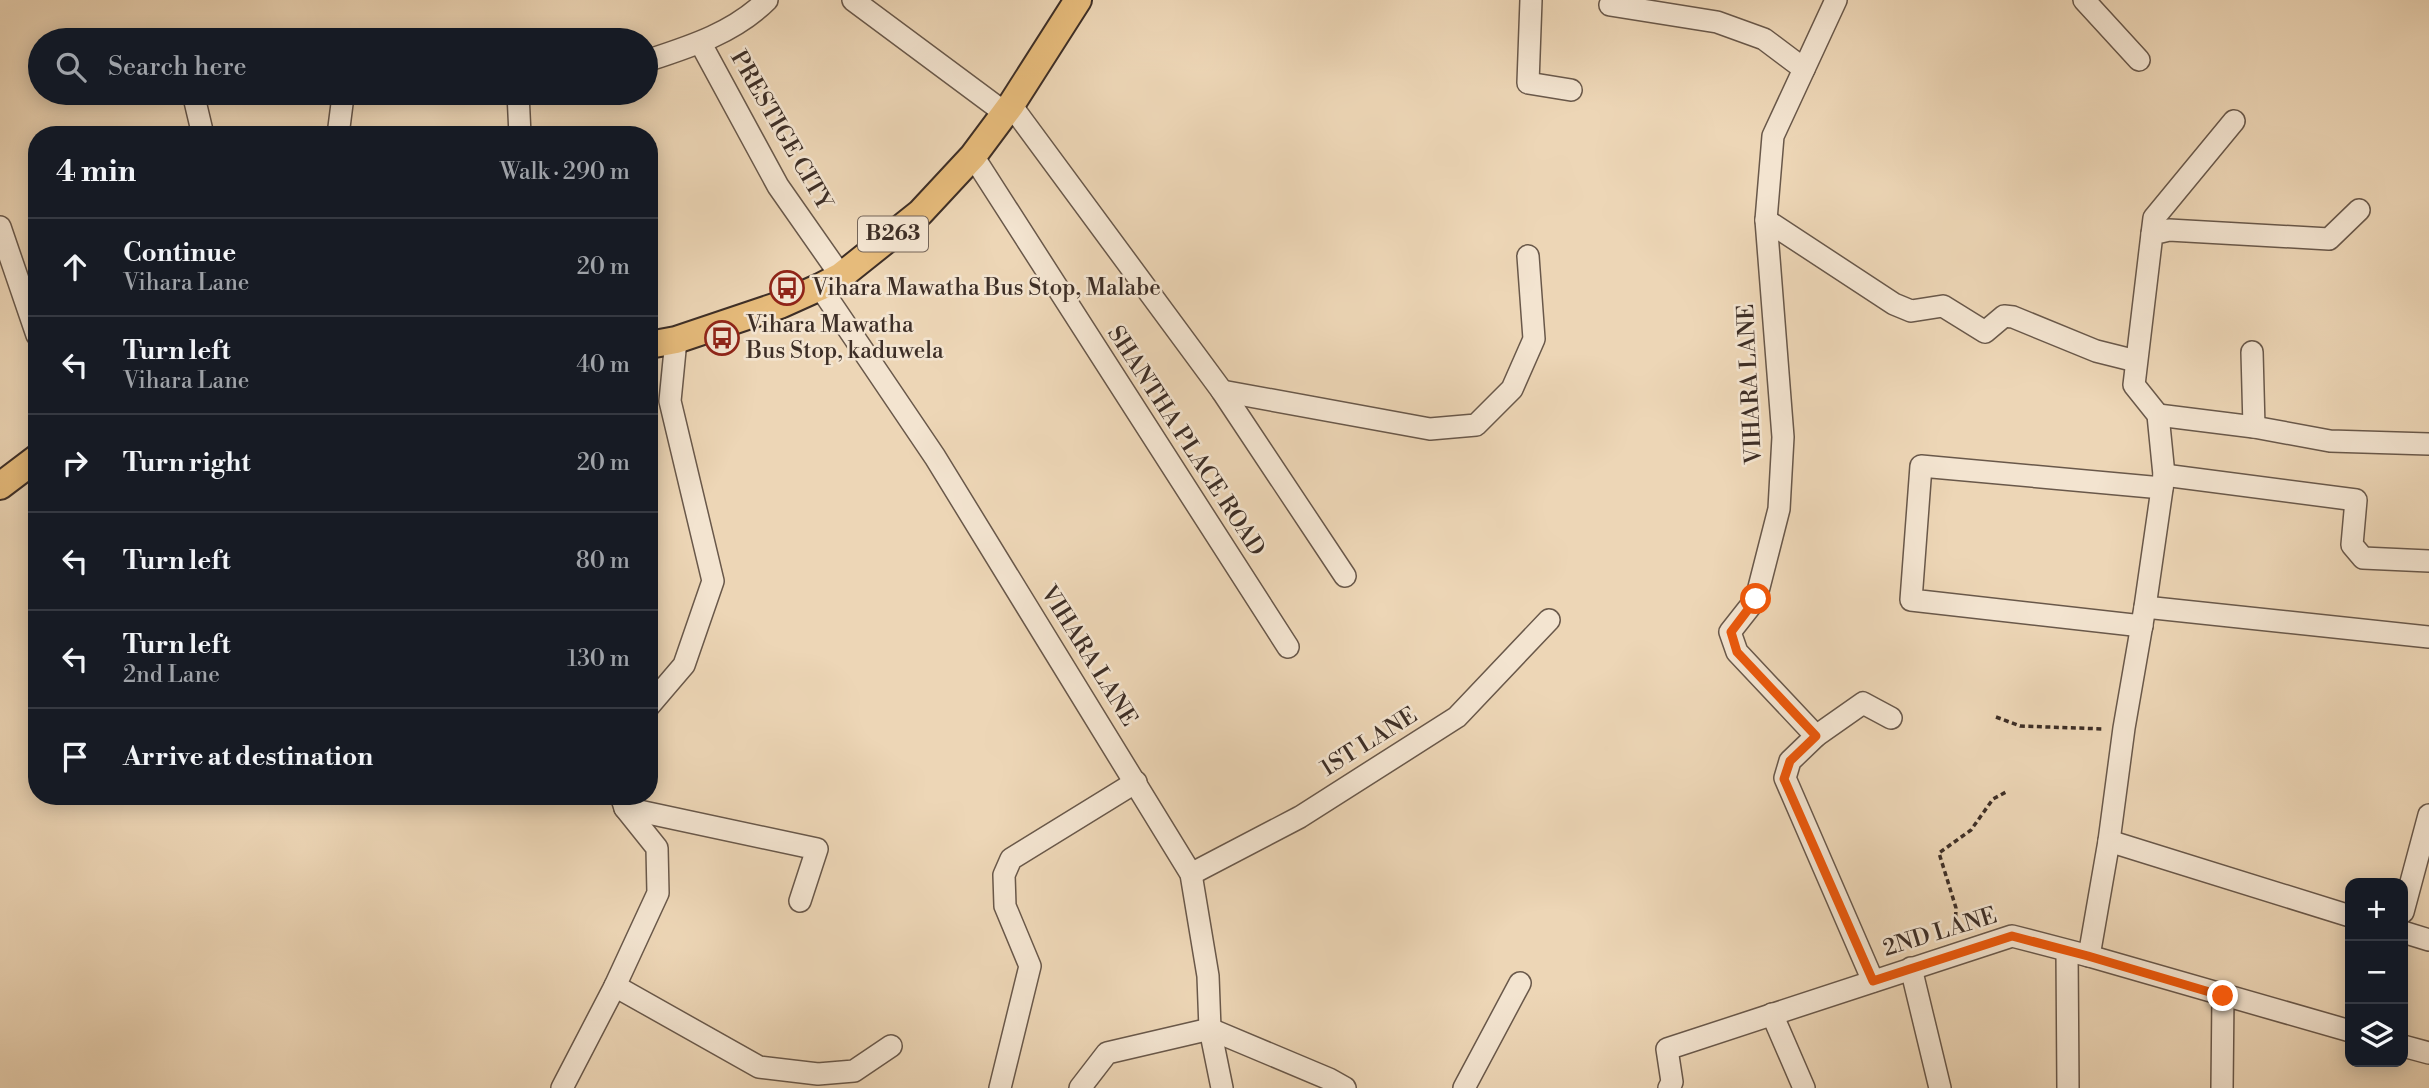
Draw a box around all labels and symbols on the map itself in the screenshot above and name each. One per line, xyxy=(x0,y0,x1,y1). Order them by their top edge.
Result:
street label: PRESTIGE CITY xyxy=(724,45,839,216)
road number: B263 xyxy=(858,216,928,252)
bus stop icon: Vihara Mawatha Bus Stop, Malabe xyxy=(768,269,806,307)
place label: Vihara Mawatha Bus Stop, Malabe xyxy=(811,274,1161,302)
street label: VIHARA LANE xyxy=(1732,303,1768,466)
place label: Vihara Mawatha Bus Stop, kaduwela xyxy=(745,311,944,365)
bus stop icon: Vihara Mawatha Bus Stop, kaduwela xyxy=(703,319,741,357)
street label: SHANTHA PLACE ROAD xyxy=(1101,321,1271,561)
street label: VIHARA LANE xyxy=(1034,580,1143,731)
route start xyxy=(1740,583,1771,614)
street label: 1ST LANE xyxy=(1316,701,1422,783)
street label: 2ND LANE xyxy=(1880,901,2000,963)
route end xyxy=(2207,980,2238,1011)

